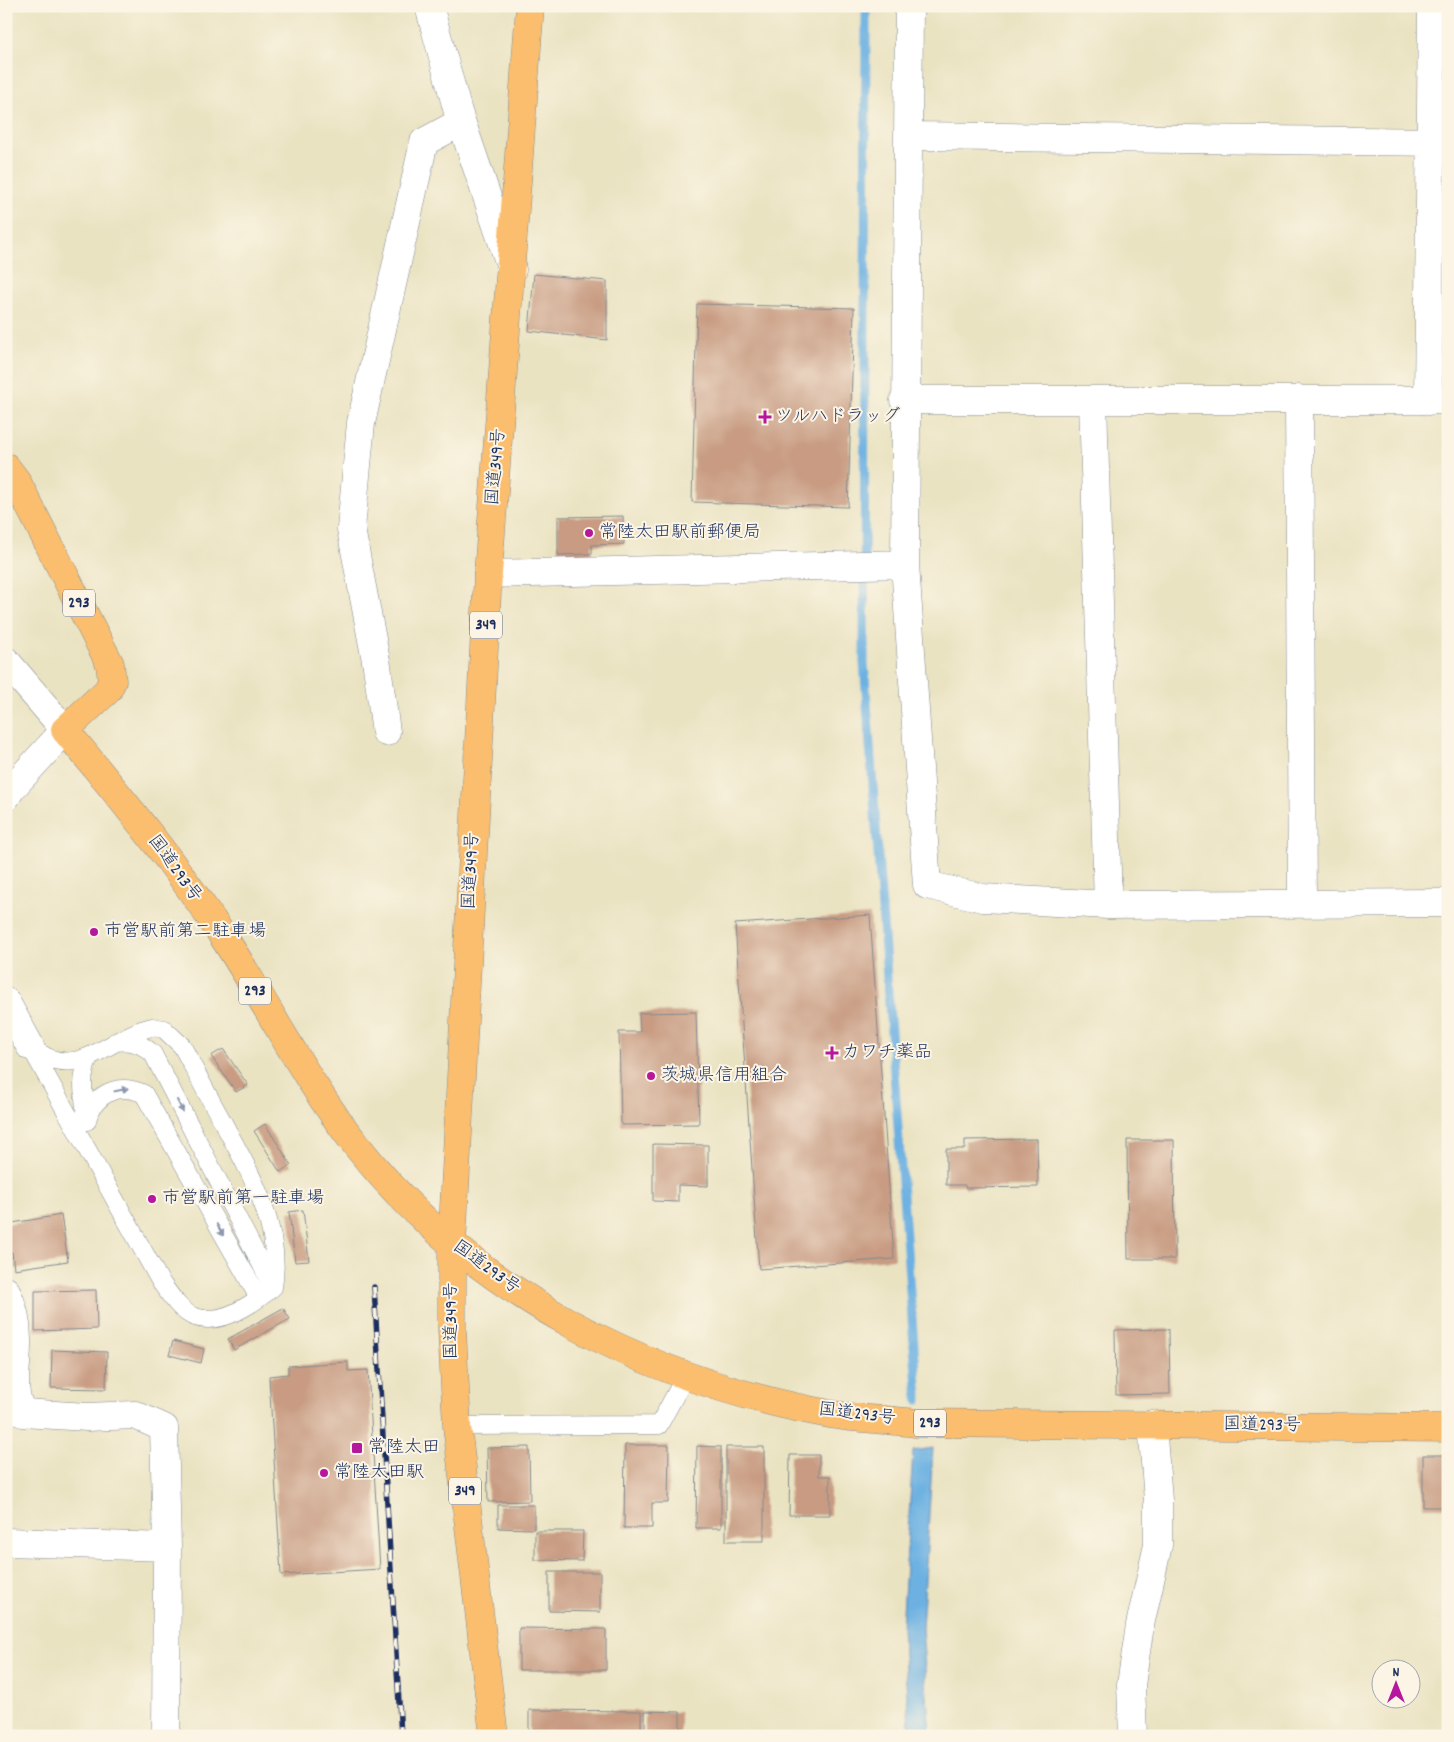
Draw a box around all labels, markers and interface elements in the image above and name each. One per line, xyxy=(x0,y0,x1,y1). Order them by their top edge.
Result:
place label: ツルハドラッグ xyxy=(775,405,900,430)
marker: ツルハドラッグ xyxy=(759,411,771,423)
street label: 国道349号 xyxy=(481,427,513,507)
place label: 常陸太田駅前郵便局 xyxy=(599,521,761,546)
marker: 常陸太田駅前郵便局 xyxy=(583,527,595,539)
road number: 293 xyxy=(63,590,95,616)
road number: 349 xyxy=(470,612,502,638)
street label: 国道293号 xyxy=(141,830,207,908)
street label: 国道349号 xyxy=(457,832,487,910)
place label: 市営駅前第二駐車場 xyxy=(104,920,266,945)
marker: 市営駅前第二駐車場 xyxy=(88,926,100,938)
road number: 293 xyxy=(239,978,271,1004)
place label: カワチ薬品 xyxy=(842,1041,932,1066)
marker: カワチ薬品 xyxy=(826,1047,838,1059)
place label: 茨城県信用組合 xyxy=(661,1064,787,1089)
marker: 茨城県信用組合 xyxy=(645,1070,657,1082)
one-way arrow xyxy=(114,1086,129,1094)
one-way arrow xyxy=(176,1099,184,1113)
place label: 市営駅前第一駐車場 xyxy=(162,1187,324,1212)
marker: 市営駅前第一駐車場 xyxy=(146,1193,158,1205)
one-way arrow xyxy=(216,1223,225,1236)
street label: 国道293号 xyxy=(447,1235,525,1301)
street label: 国道349号 xyxy=(440,1282,465,1360)
street label: 国道293号 xyxy=(817,1398,897,1432)
road number: 293 xyxy=(914,1410,946,1436)
street label: 国道293号 xyxy=(1223,1413,1301,1439)
place label: 常陸太田 xyxy=(368,1436,440,1461)
marker: 常陸太田 xyxy=(350,1441,364,1455)
place label: 常陸太田駅 xyxy=(334,1461,424,1486)
marker: 常陸太田駅 xyxy=(318,1467,330,1479)
road number: 349 xyxy=(449,1478,481,1504)
north arrow xyxy=(1372,1660,1422,1710)
text: N xyxy=(1393,1663,1400,1683)

